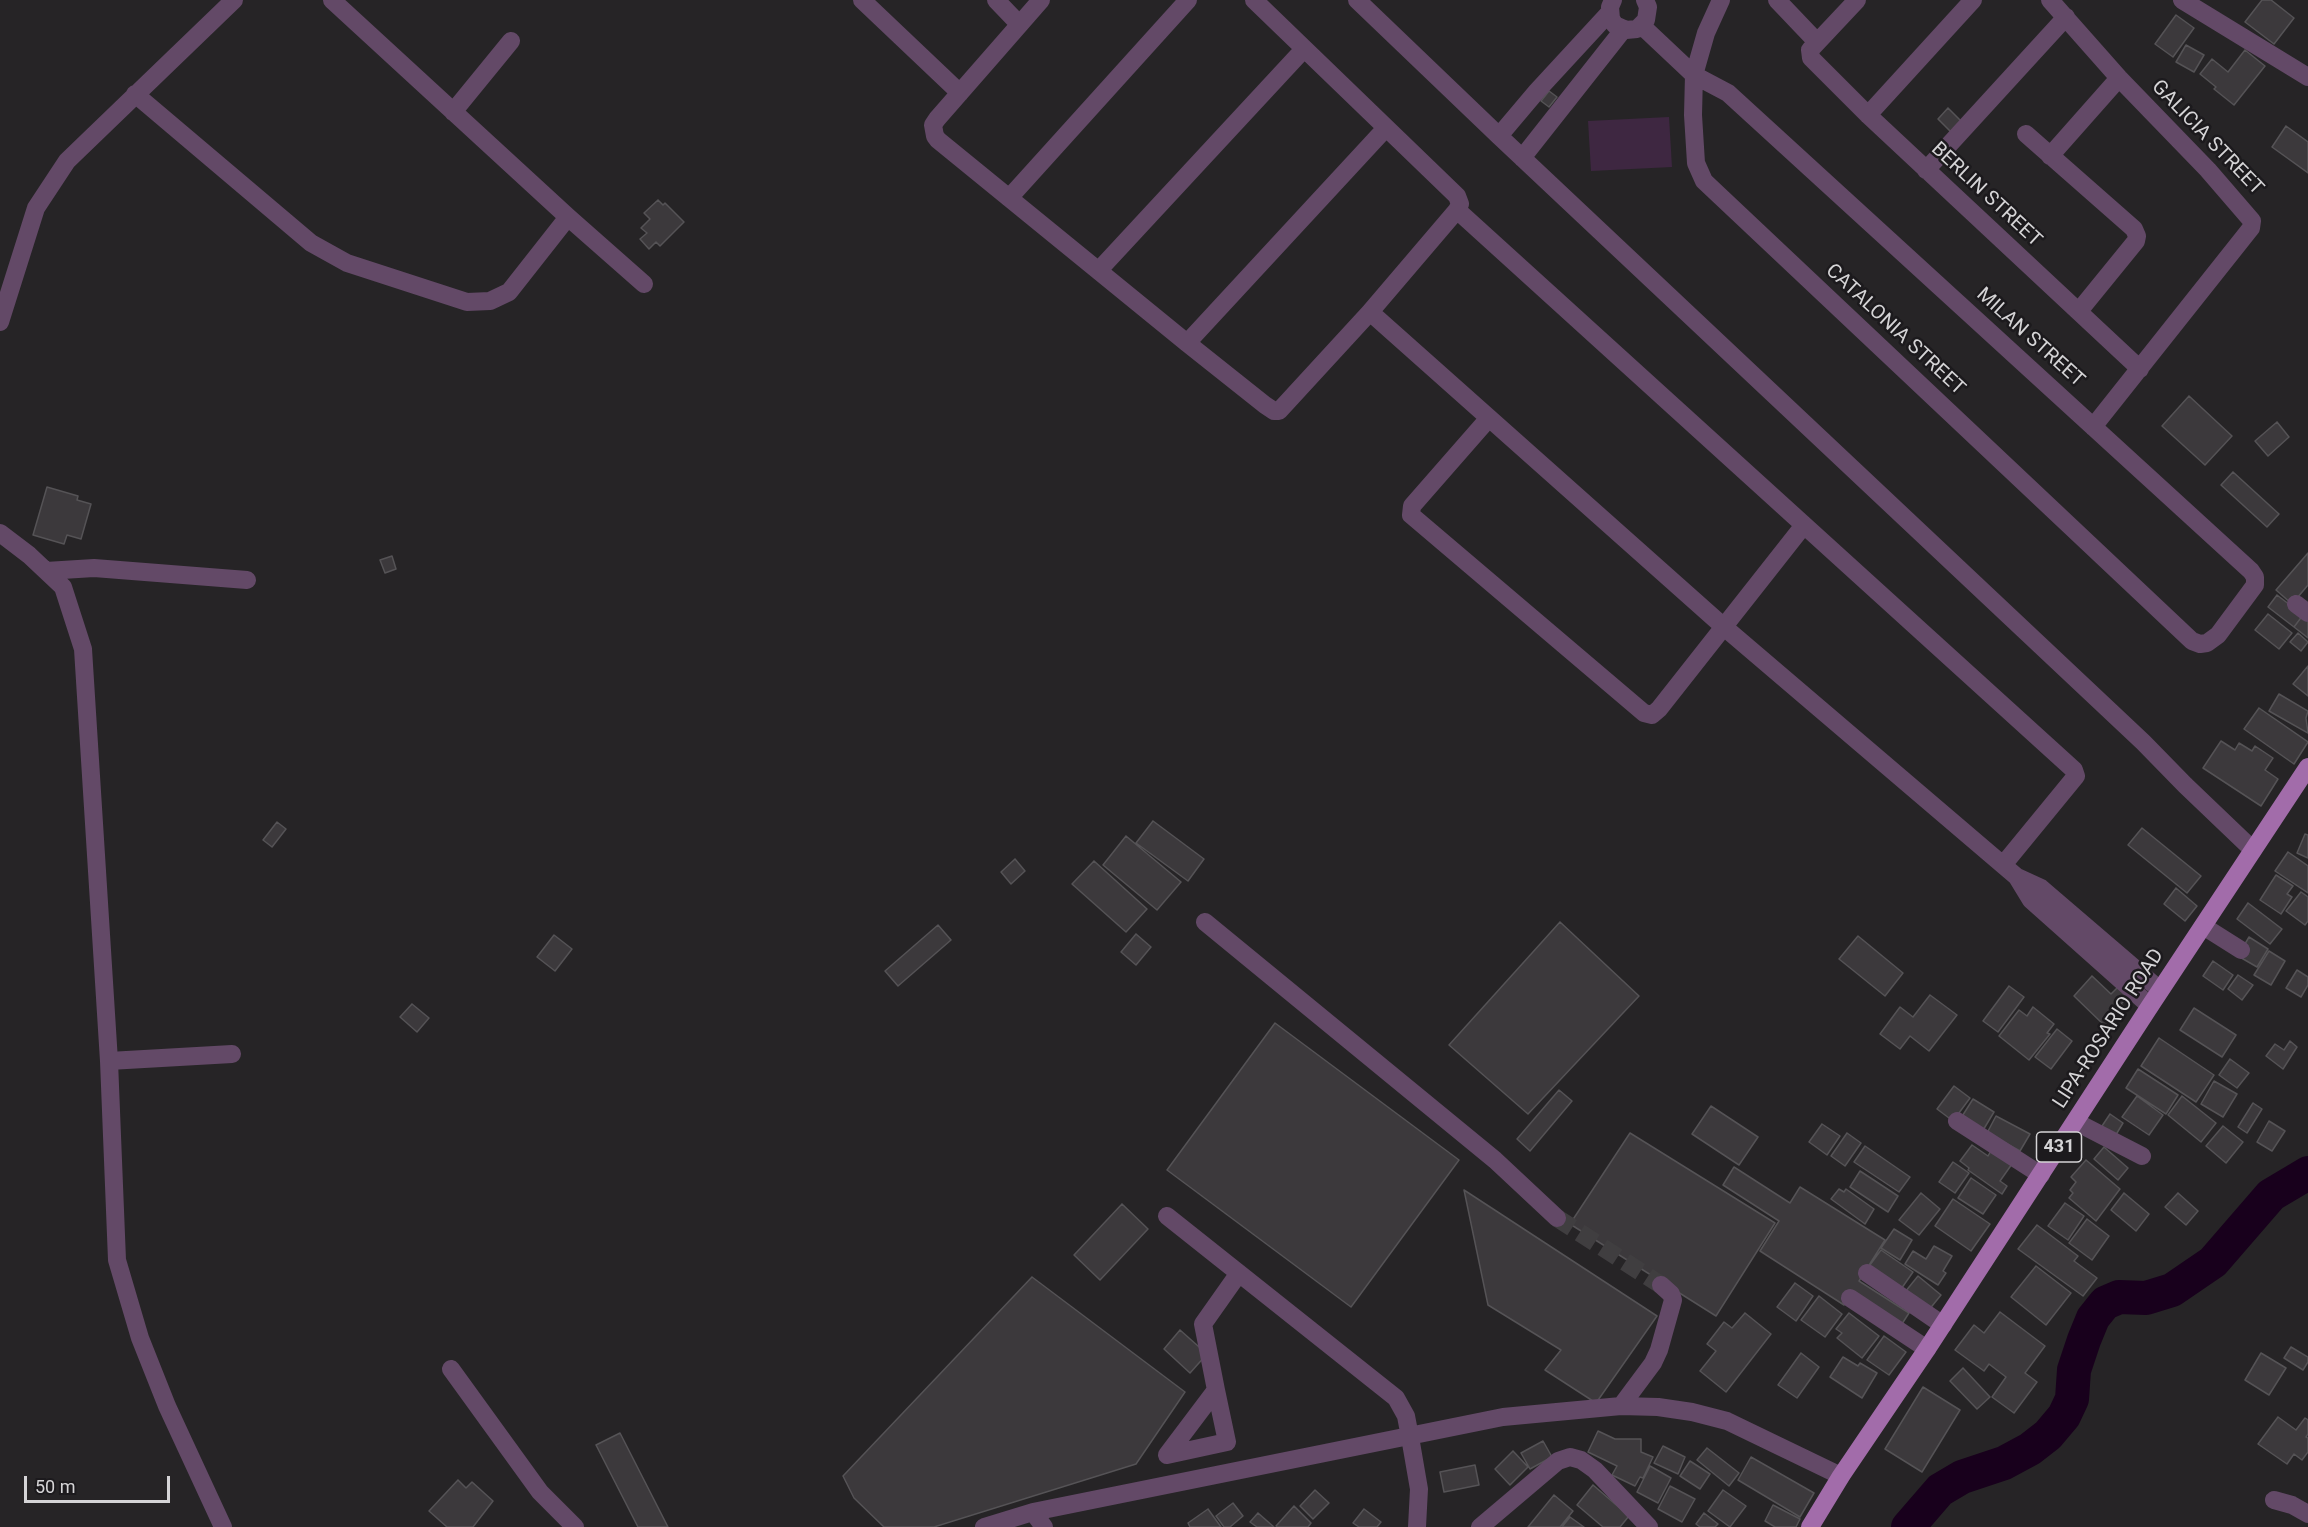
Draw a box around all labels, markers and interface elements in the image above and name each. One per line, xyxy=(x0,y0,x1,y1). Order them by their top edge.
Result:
street label: GALICIA STREET xyxy=(2146,76,2268,200)
street label: BERLIN STREET xyxy=(1926,138,2046,252)
street label: CATALONIA STREET xyxy=(1820,259,1970,401)
street label: MILAN STREET xyxy=(1971,283,2089,393)
street label: LIPA-ROSARIO ROAD xyxy=(2048,945,2170,1113)
road number: 431 xyxy=(2036,1132,2082,1162)
scale bar xyxy=(27,1464,172,1502)
text: 50 m xyxy=(35,1476,75,1497)

